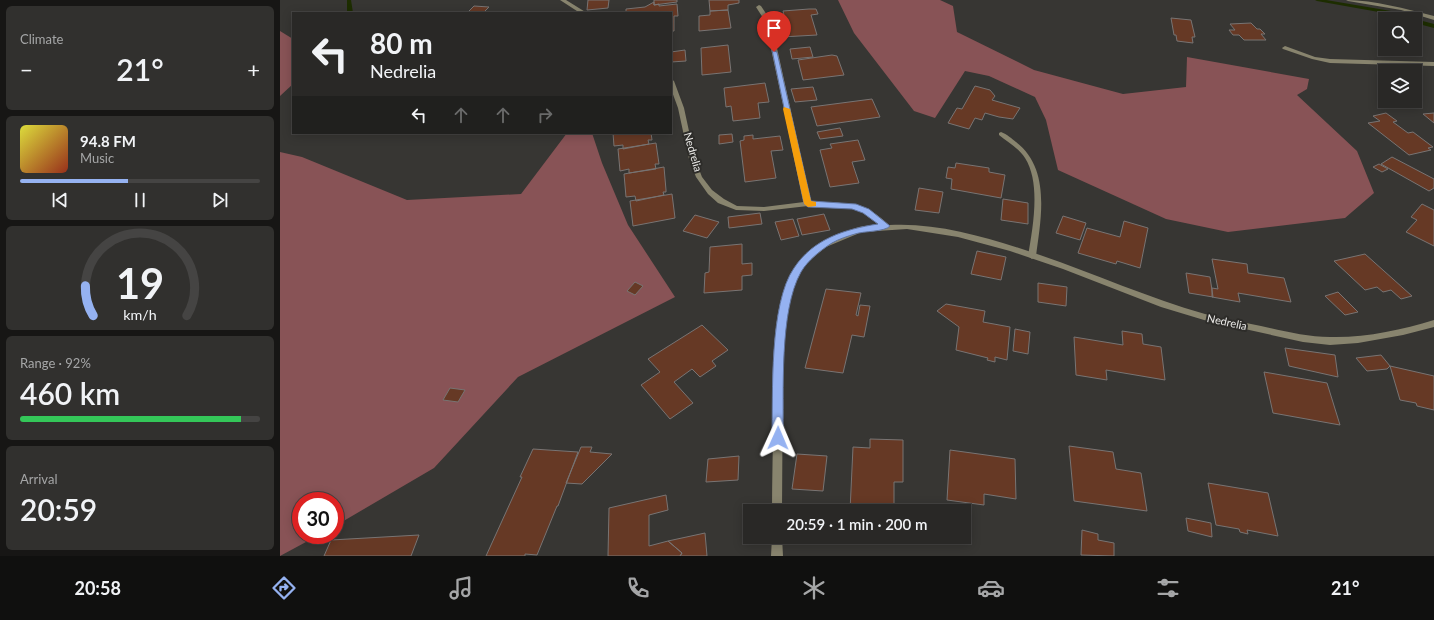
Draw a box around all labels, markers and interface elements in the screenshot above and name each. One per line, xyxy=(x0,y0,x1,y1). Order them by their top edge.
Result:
pin xyxy=(757,11,791,52)
map controls xyxy=(1378,12,1422,108)
button: search xyxy=(1378,12,1422,56)
icon: arrive xyxy=(763,17,785,39)
text: 80 m xyxy=(370,26,433,60)
icon: left xyxy=(304,28,356,80)
text: Climate xyxy=(20,31,63,47)
text: 21° xyxy=(116,51,164,87)
text: − xyxy=(20,56,33,83)
text: + xyxy=(247,56,260,83)
text: Nedrelia xyxy=(370,60,436,82)
button: layers xyxy=(1378,64,1422,108)
icon: left xyxy=(408,104,430,126)
icon: ahead xyxy=(450,104,472,126)
icon: ahead xyxy=(492,104,514,126)
icon: right xyxy=(534,104,556,126)
street label: Nedrelia xyxy=(682,131,705,173)
text: 94.8 FM xyxy=(80,132,136,150)
text: Music xyxy=(80,150,114,166)
icon: previous xyxy=(49,189,71,211)
icon: pause xyxy=(129,189,151,211)
icon: next xyxy=(209,189,231,211)
text: 19 xyxy=(116,258,164,308)
text: km/h xyxy=(123,306,157,323)
street label: Nedrelia xyxy=(1206,311,1248,332)
text: Range · 92% xyxy=(20,355,91,371)
text: 460 km xyxy=(20,375,120,411)
position arrow xyxy=(757,417,799,459)
text: Arrival xyxy=(20,471,57,487)
text: 20:59 xyxy=(20,491,97,527)
speed limit sign: 30 xyxy=(292,492,344,544)
text: 20:59 · 1 min · 200 m xyxy=(787,515,927,533)
icon: directions xyxy=(270,574,298,602)
icon: music xyxy=(447,574,475,602)
icon: phone xyxy=(624,574,652,602)
icon: climate xyxy=(800,574,828,602)
icon: car xyxy=(977,574,1005,602)
icon: filters xyxy=(1154,574,1182,602)
text: 20:58 xyxy=(74,577,121,599)
text: 21° xyxy=(1331,577,1359,599)

